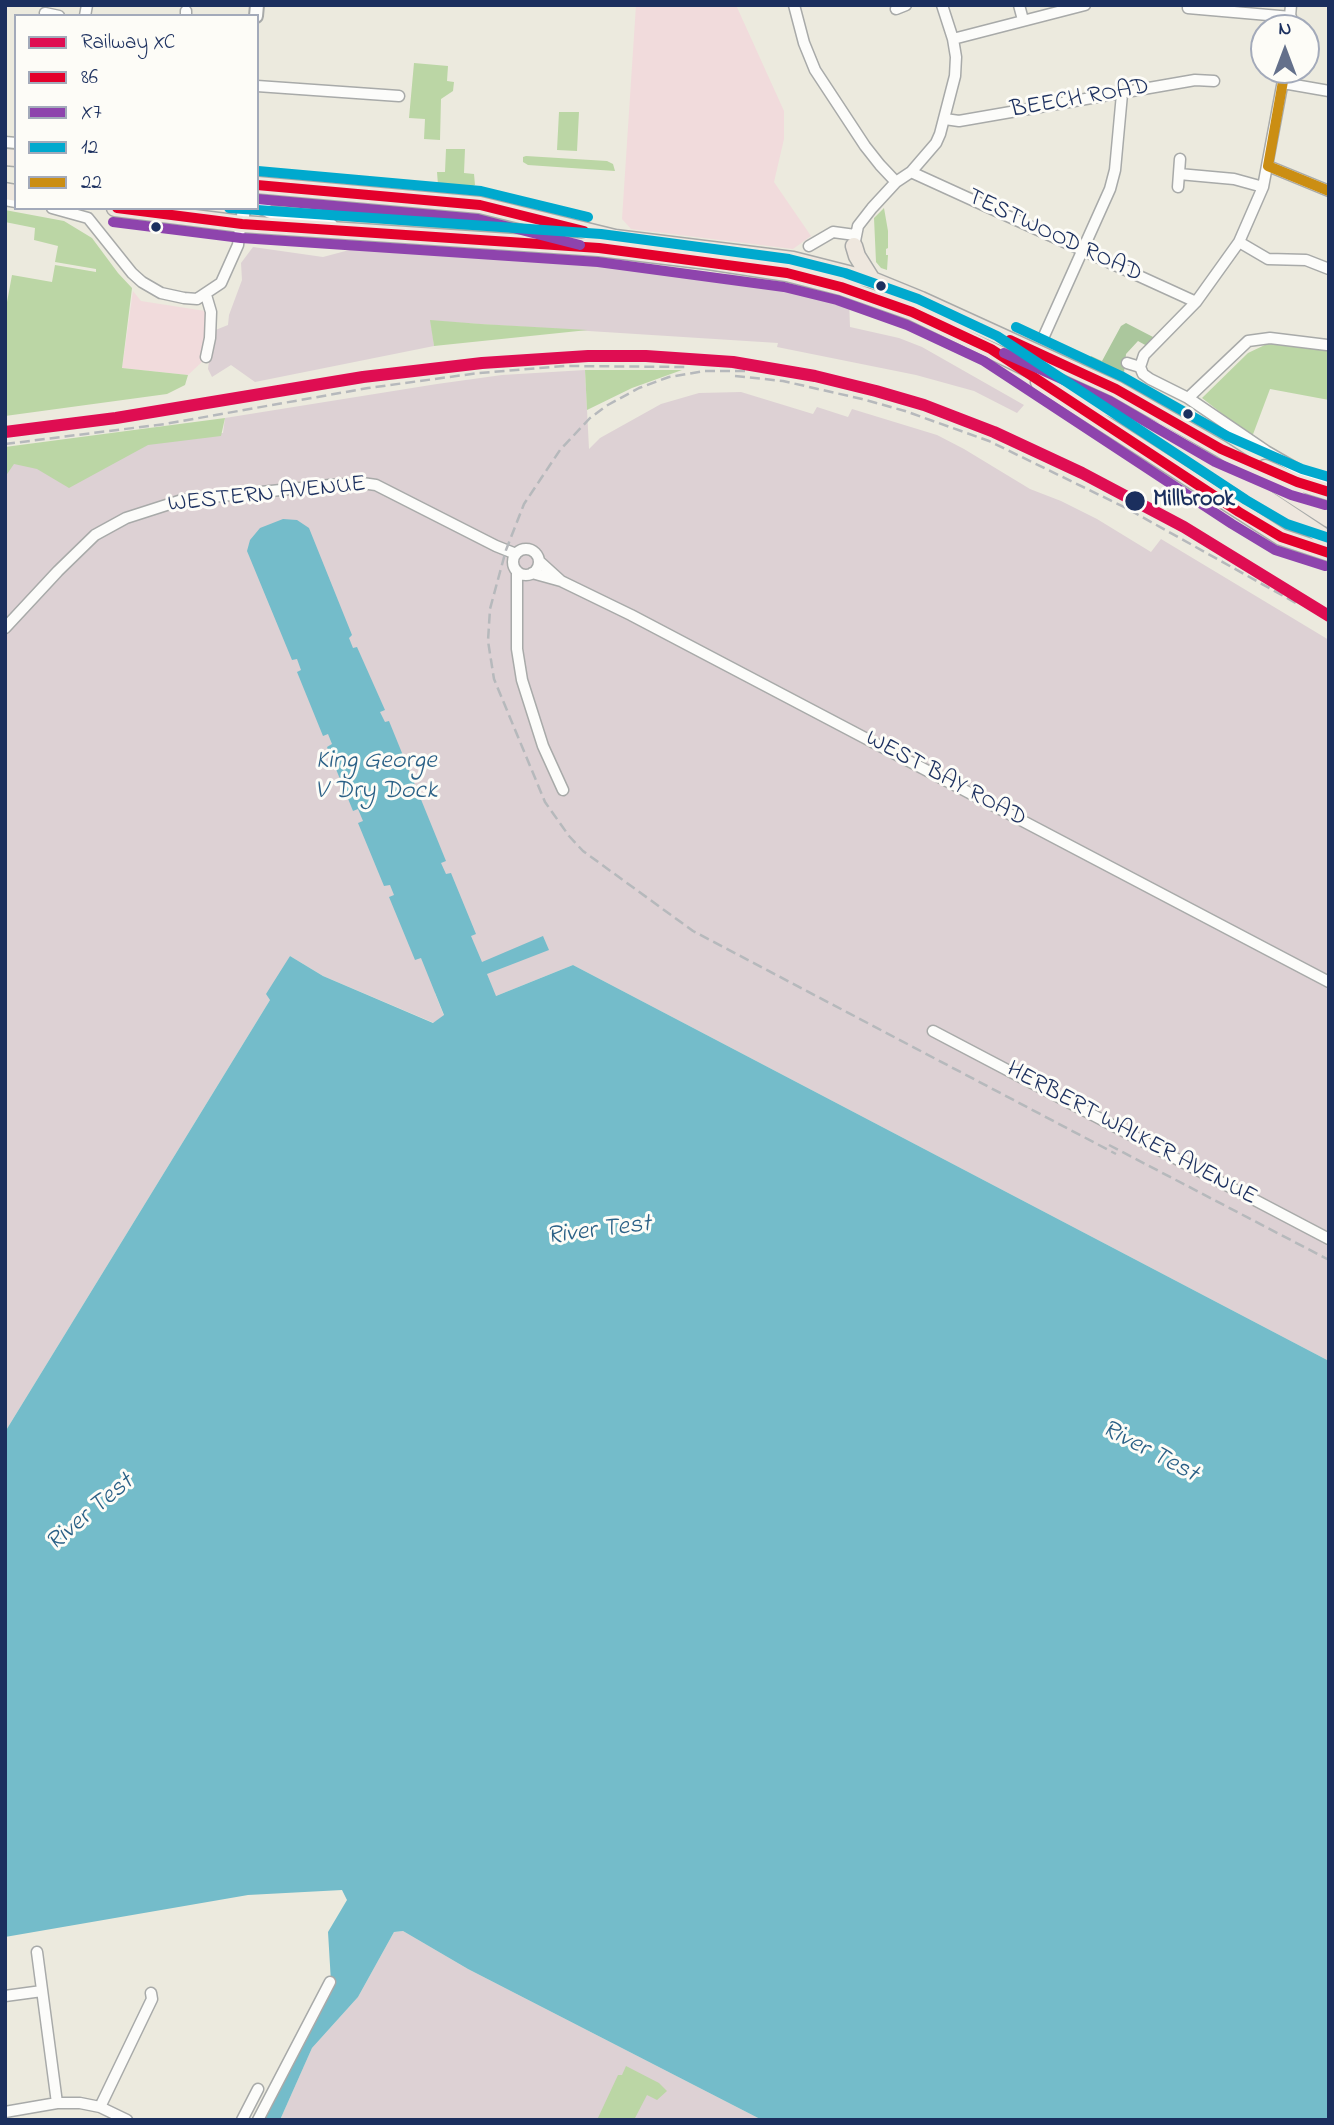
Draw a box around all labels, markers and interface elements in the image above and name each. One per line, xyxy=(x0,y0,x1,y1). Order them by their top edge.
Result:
legend xyxy=(14,14,259,210)
north arrow xyxy=(1250,14,1320,84)
text: N xyxy=(1279,16,1291,43)
text: Railway XC xyxy=(81,28,175,58)
text: 86 xyxy=(81,63,98,93)
street label: BEECH ROAD xyxy=(1009,74,1151,126)
text: X7 xyxy=(81,98,102,128)
text: 12 xyxy=(81,133,98,163)
text: 22 xyxy=(81,168,102,198)
street label: TESTWOOD ROAD xyxy=(962,184,1146,290)
unlabelled marker xyxy=(149,220,163,234)
unlabelled marker xyxy=(874,279,888,293)
unlabelled marker xyxy=(1181,407,1195,421)
street label: WESTERN AVENUE xyxy=(167,471,367,521)
place label: Millbrook xyxy=(1153,487,1235,515)
marker: Millbrook xyxy=(1123,489,1147,513)
street label: WEST BAY ROAD xyxy=(860,726,1030,834)
water label: King George V Dry Dock xyxy=(315,747,437,808)
street label: HERBERT WALKER AVENUE xyxy=(1001,1057,1261,1213)
water label: River Test xyxy=(545,1210,653,1254)
water label: River Test xyxy=(1095,1415,1203,1491)
water label: River Test xyxy=(41,1468,141,1560)

